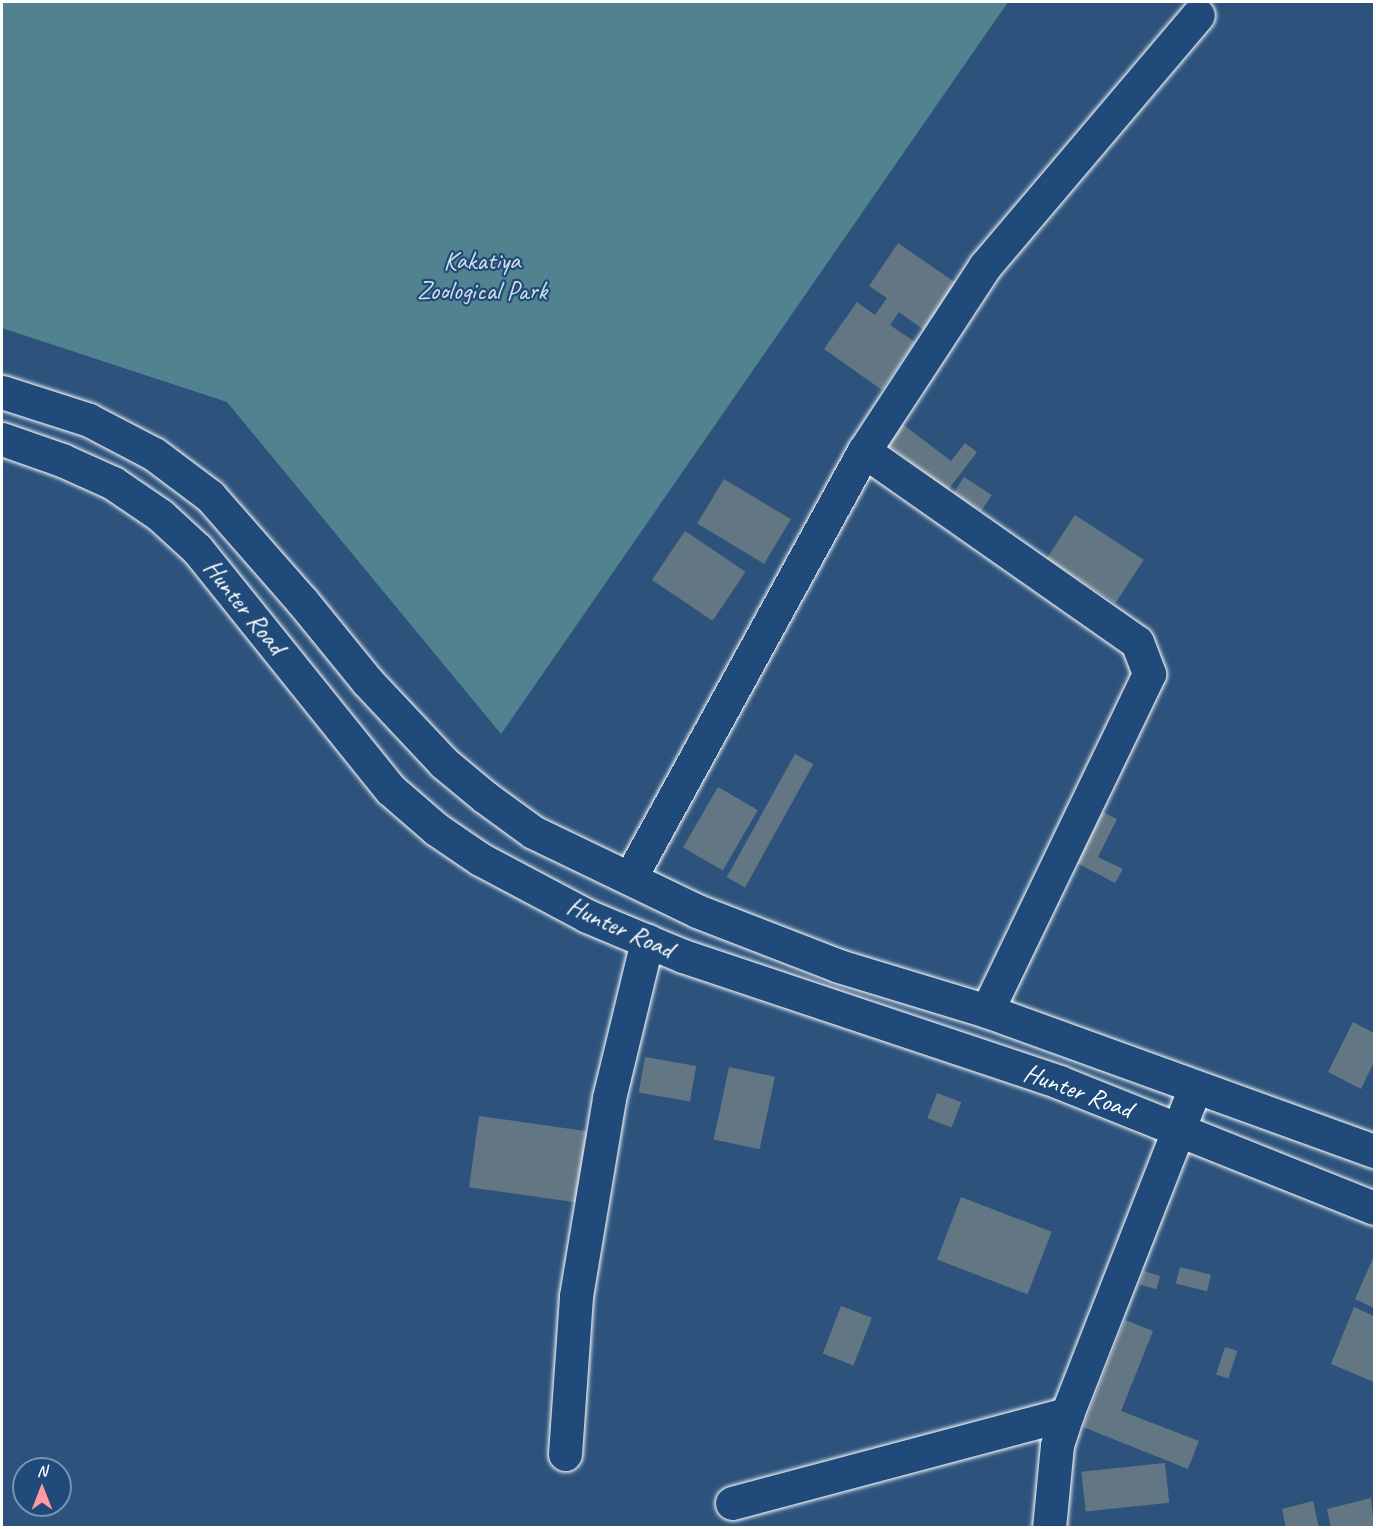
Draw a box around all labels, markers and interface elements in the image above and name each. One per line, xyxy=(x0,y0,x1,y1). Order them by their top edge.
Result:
park label: Kakatiya Zoological Park xyxy=(417,245,547,306)
street label: Hunter Road xyxy=(197,554,291,660)
street label: Hunter Road xyxy=(562,891,678,965)
street label: Hunter Road xyxy=(1020,1057,1136,1125)
north arrow xyxy=(12,1457,72,1517)
text: N xyxy=(37,1461,47,1481)

